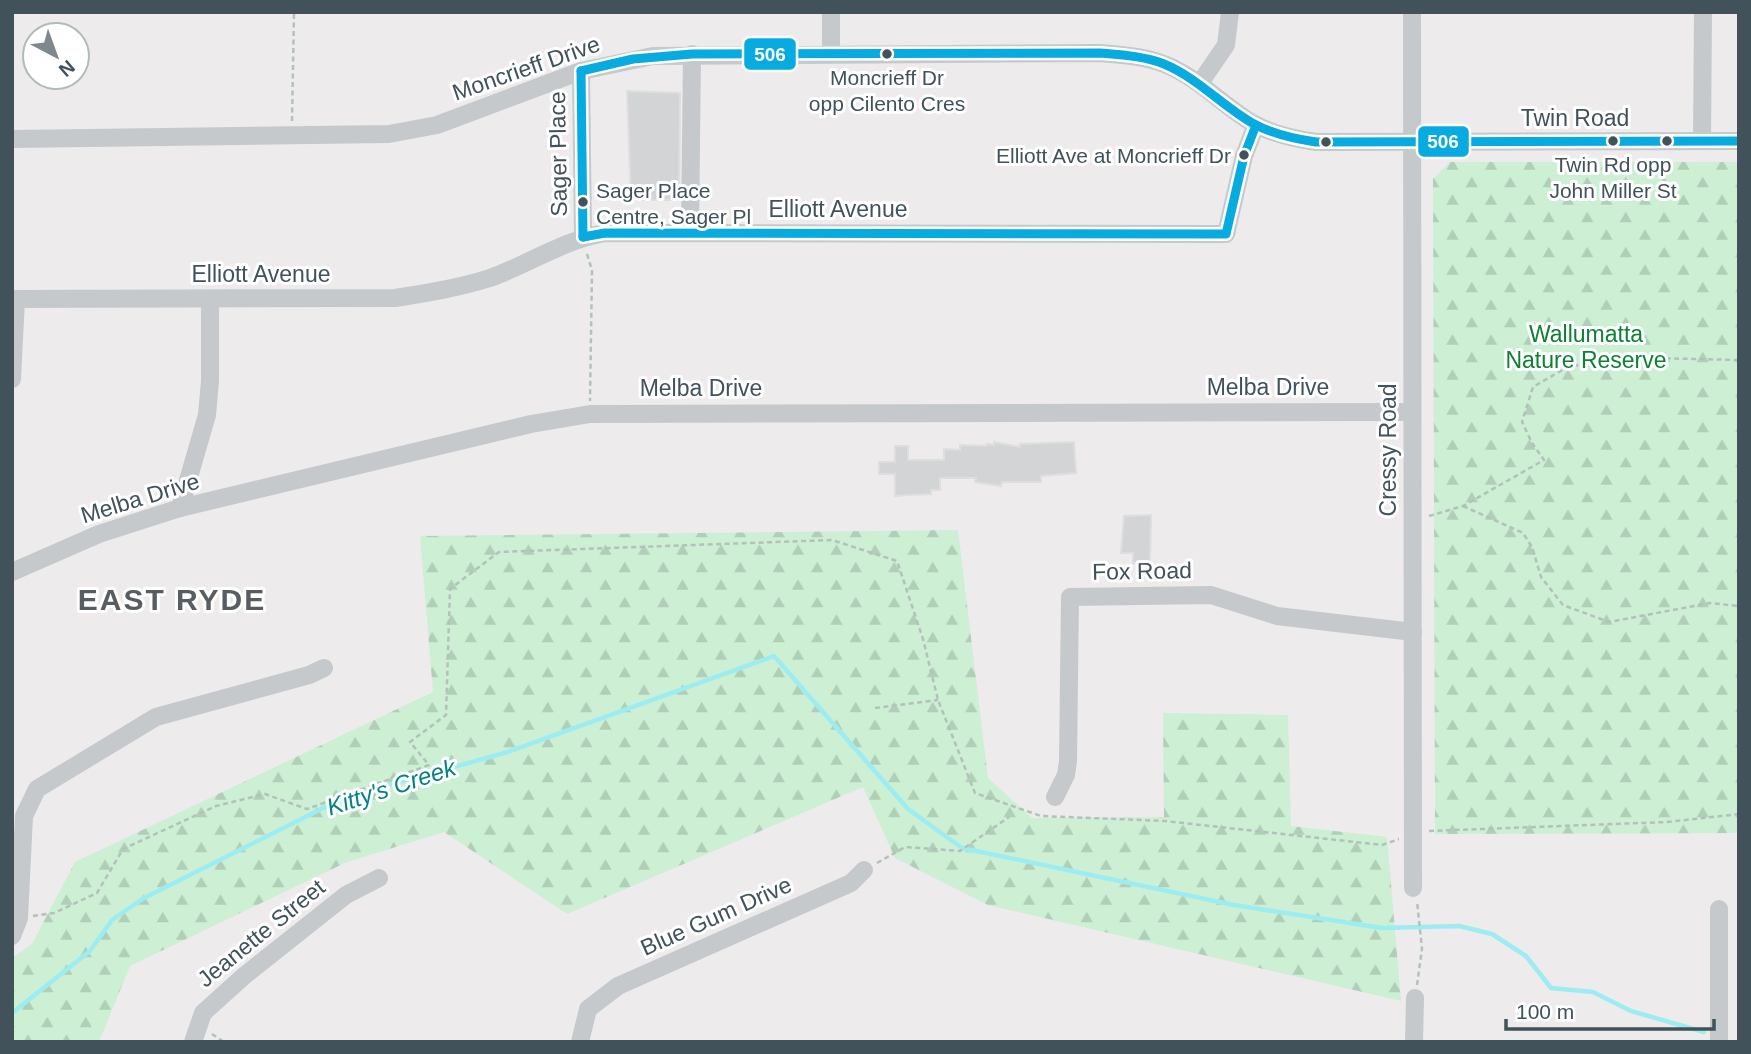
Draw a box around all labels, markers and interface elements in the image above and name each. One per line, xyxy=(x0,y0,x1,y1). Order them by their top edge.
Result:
north arrow xyxy=(21,21,91,91)
street label: Moncrieff Drive xyxy=(449,31,603,105)
line badge: 506 xyxy=(743,37,797,71)
text: 506 xyxy=(754,44,786,65)
marker: Moncrieff Dr opp Cilento Cres xyxy=(880,47,894,61)
text: N xyxy=(55,56,79,81)
place label: Moncrieff Dr opp Cilento Cres xyxy=(809,66,965,115)
street label: Sager Place xyxy=(544,91,572,217)
street label: Twin Road xyxy=(1521,105,1629,131)
line badge: 506 xyxy=(1417,125,1470,158)
text: 506 xyxy=(1427,131,1459,152)
marker: Twin Rd opp John Miller St xyxy=(1606,134,1620,148)
unlabelled marker xyxy=(1660,134,1674,148)
unlabelled marker xyxy=(1319,135,1333,149)
place label: Elliott Ave at Moncrieff Dr xyxy=(996,144,1231,167)
marker: Elliott Ave at Moncrieff Dr xyxy=(1237,148,1251,162)
place label: Twin Rd opp John Miller St xyxy=(1549,153,1677,202)
place label: Sager Place Centre, Sager Pl xyxy=(596,179,751,228)
marker: Sager Place Centre, Sager Pl xyxy=(576,195,590,209)
street label: Elliott Avenue xyxy=(769,196,907,222)
street label: Elliott Avenue xyxy=(192,261,330,287)
park label: Wallumatta Nature Reserve xyxy=(1505,321,1667,373)
street label: Melba Drive xyxy=(1207,374,1329,400)
street label: Melba Drive xyxy=(640,375,762,401)
street label: Cressy Road xyxy=(1375,384,1401,516)
street label: Melba Drive xyxy=(78,468,202,528)
street label: Fox Road xyxy=(1092,557,1192,585)
district label: EAST RYDE xyxy=(78,583,266,616)
water label: Kitty's Creek xyxy=(323,753,461,821)
street label: Blue Gum Drive xyxy=(637,871,795,961)
street label: Jeanette Street xyxy=(192,873,330,992)
scale bar xyxy=(1506,988,1714,1032)
text: 100 m xyxy=(1516,1000,1574,1023)

